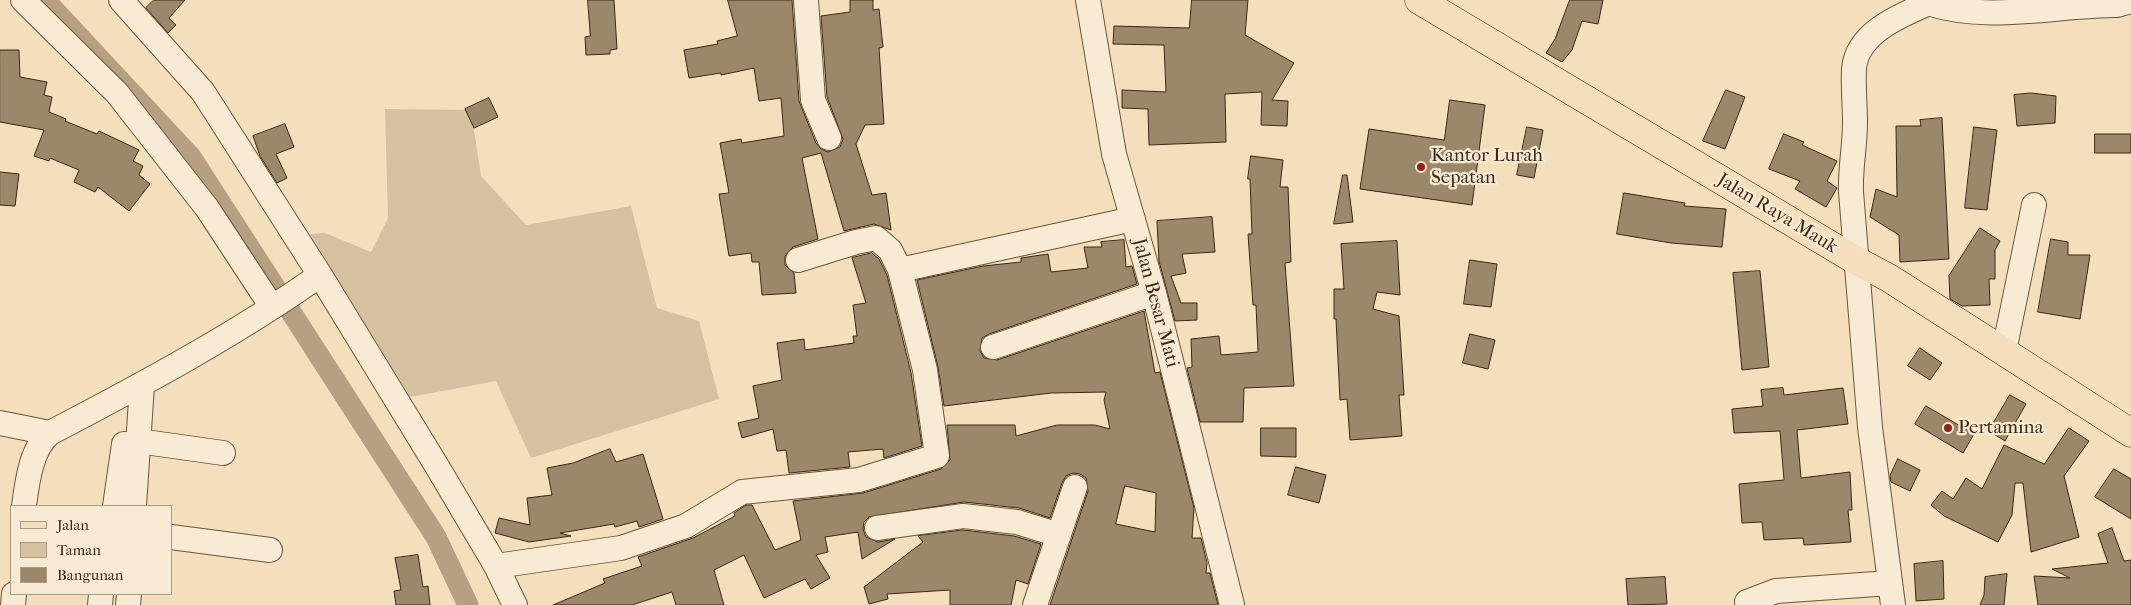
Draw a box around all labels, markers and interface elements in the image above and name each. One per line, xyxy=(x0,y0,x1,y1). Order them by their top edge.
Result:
place label: Kantor Lurah Sepatan xyxy=(1431,145,1543,189)
marker: Kantor Lurah Sepatan xyxy=(1415,161,1427,173)
street label: Jalan Raya Mauk xyxy=(1713,169,1841,259)
street label: Jalan Besar Mati xyxy=(1127,236,1183,370)
place label: Pertamina xyxy=(1958,417,2043,439)
marker: Pertamina xyxy=(1942,422,1954,434)
legend xyxy=(10,505,172,595)
text: Jalan xyxy=(57,516,89,534)
text: Taman xyxy=(57,541,101,559)
text: Bangunan xyxy=(57,566,124,584)

